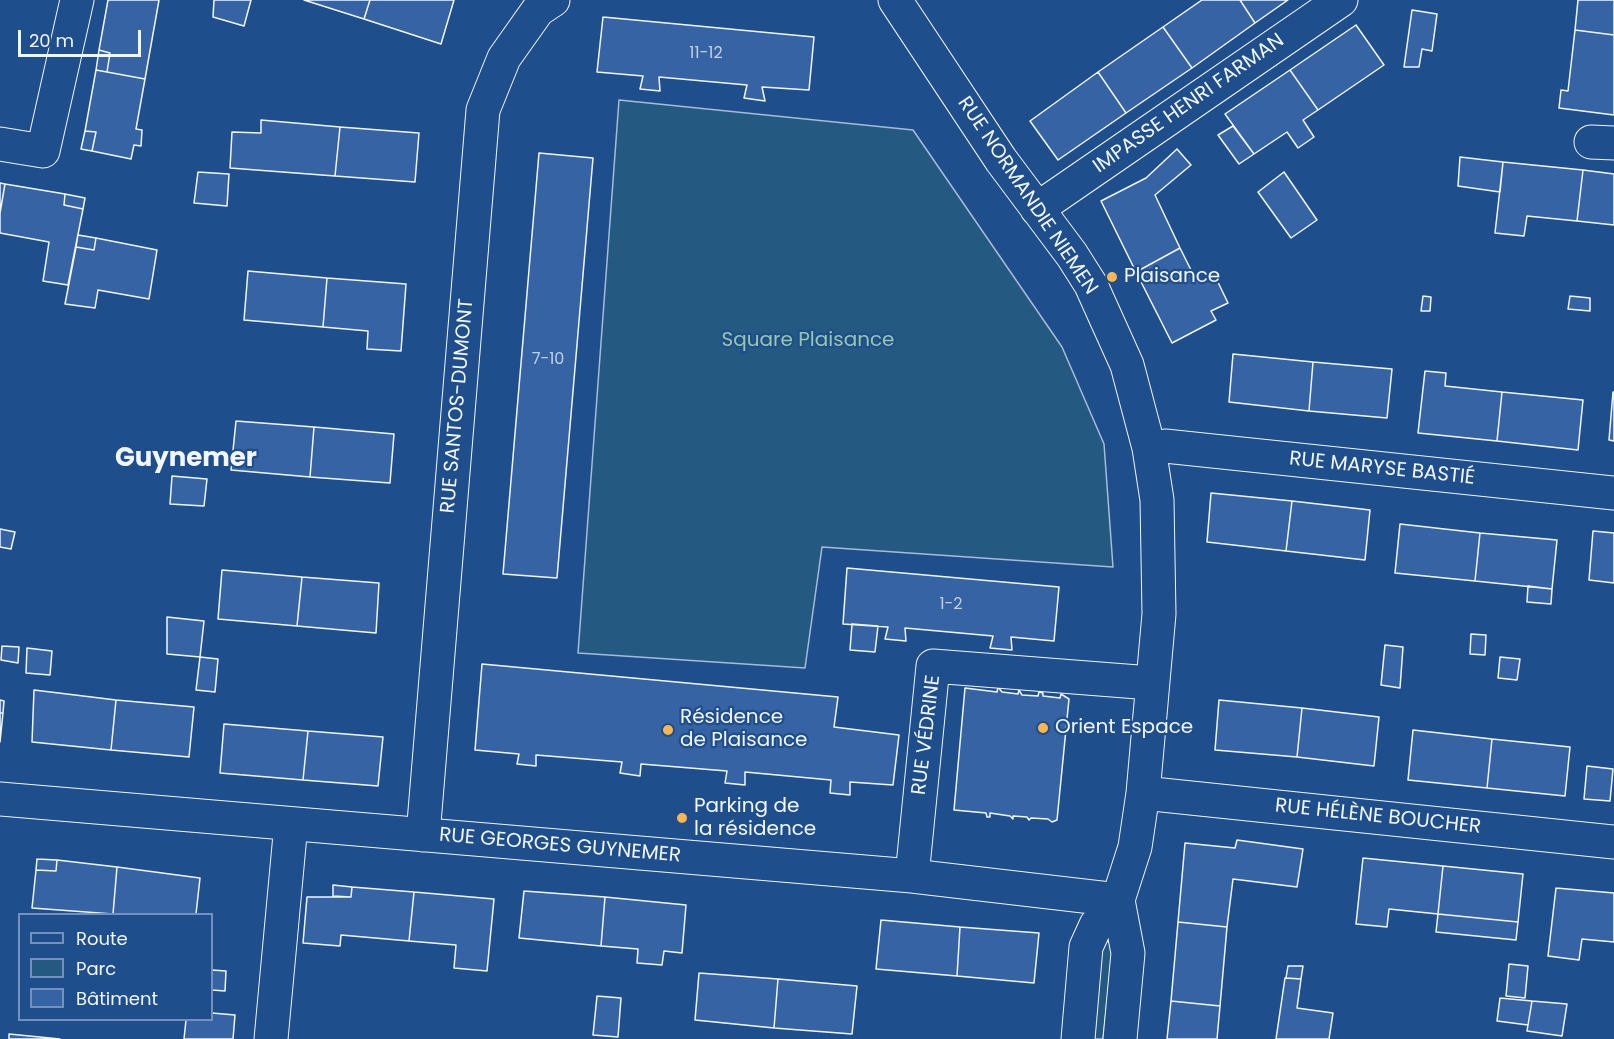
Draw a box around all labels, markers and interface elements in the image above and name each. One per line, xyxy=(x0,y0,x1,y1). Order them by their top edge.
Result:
scale bar xyxy=(21,18,144,56)
text: 20 m xyxy=(29,28,74,53)
street label: IMPASSE HENRI FARMAN xyxy=(1089,29,1289,179)
house number: 11-12 xyxy=(689,44,723,64)
street label: RUE NORMANDIE NIEMEN xyxy=(952,93,1102,299)
place label: Plaisance xyxy=(1124,265,1220,289)
marker: Plaisance xyxy=(1105,270,1119,284)
street label: RUE SANTOS-DUMONT xyxy=(437,298,479,514)
park label: Square Plaisance xyxy=(721,329,895,353)
house number: 7-10 xyxy=(532,350,564,370)
district label: Guynemer xyxy=(115,443,257,475)
street label: RUE MARYSE BASTIÉ xyxy=(1288,447,1476,491)
house number: 1-2 xyxy=(939,595,963,615)
street label: RUE VÉDRINE xyxy=(908,674,946,796)
place label: Résidence de Plaisance xyxy=(680,706,807,753)
place label: Orient Espace xyxy=(1055,716,1193,740)
marker: Orient Espace xyxy=(1036,721,1050,735)
marker: Résidence de Plaisance xyxy=(661,723,675,737)
street label: RUE HÉLÈNE BOUCHER xyxy=(1274,794,1482,840)
place label: Parking de la résidence xyxy=(694,795,816,842)
marker: Parking de la résidence xyxy=(675,811,689,825)
street label: RUE GEORGES GUYNEMER xyxy=(438,823,682,869)
legend xyxy=(18,913,213,1021)
text: Route xyxy=(76,926,128,951)
text: Parc xyxy=(76,956,116,981)
text: Bâtiment xyxy=(76,986,158,1011)

